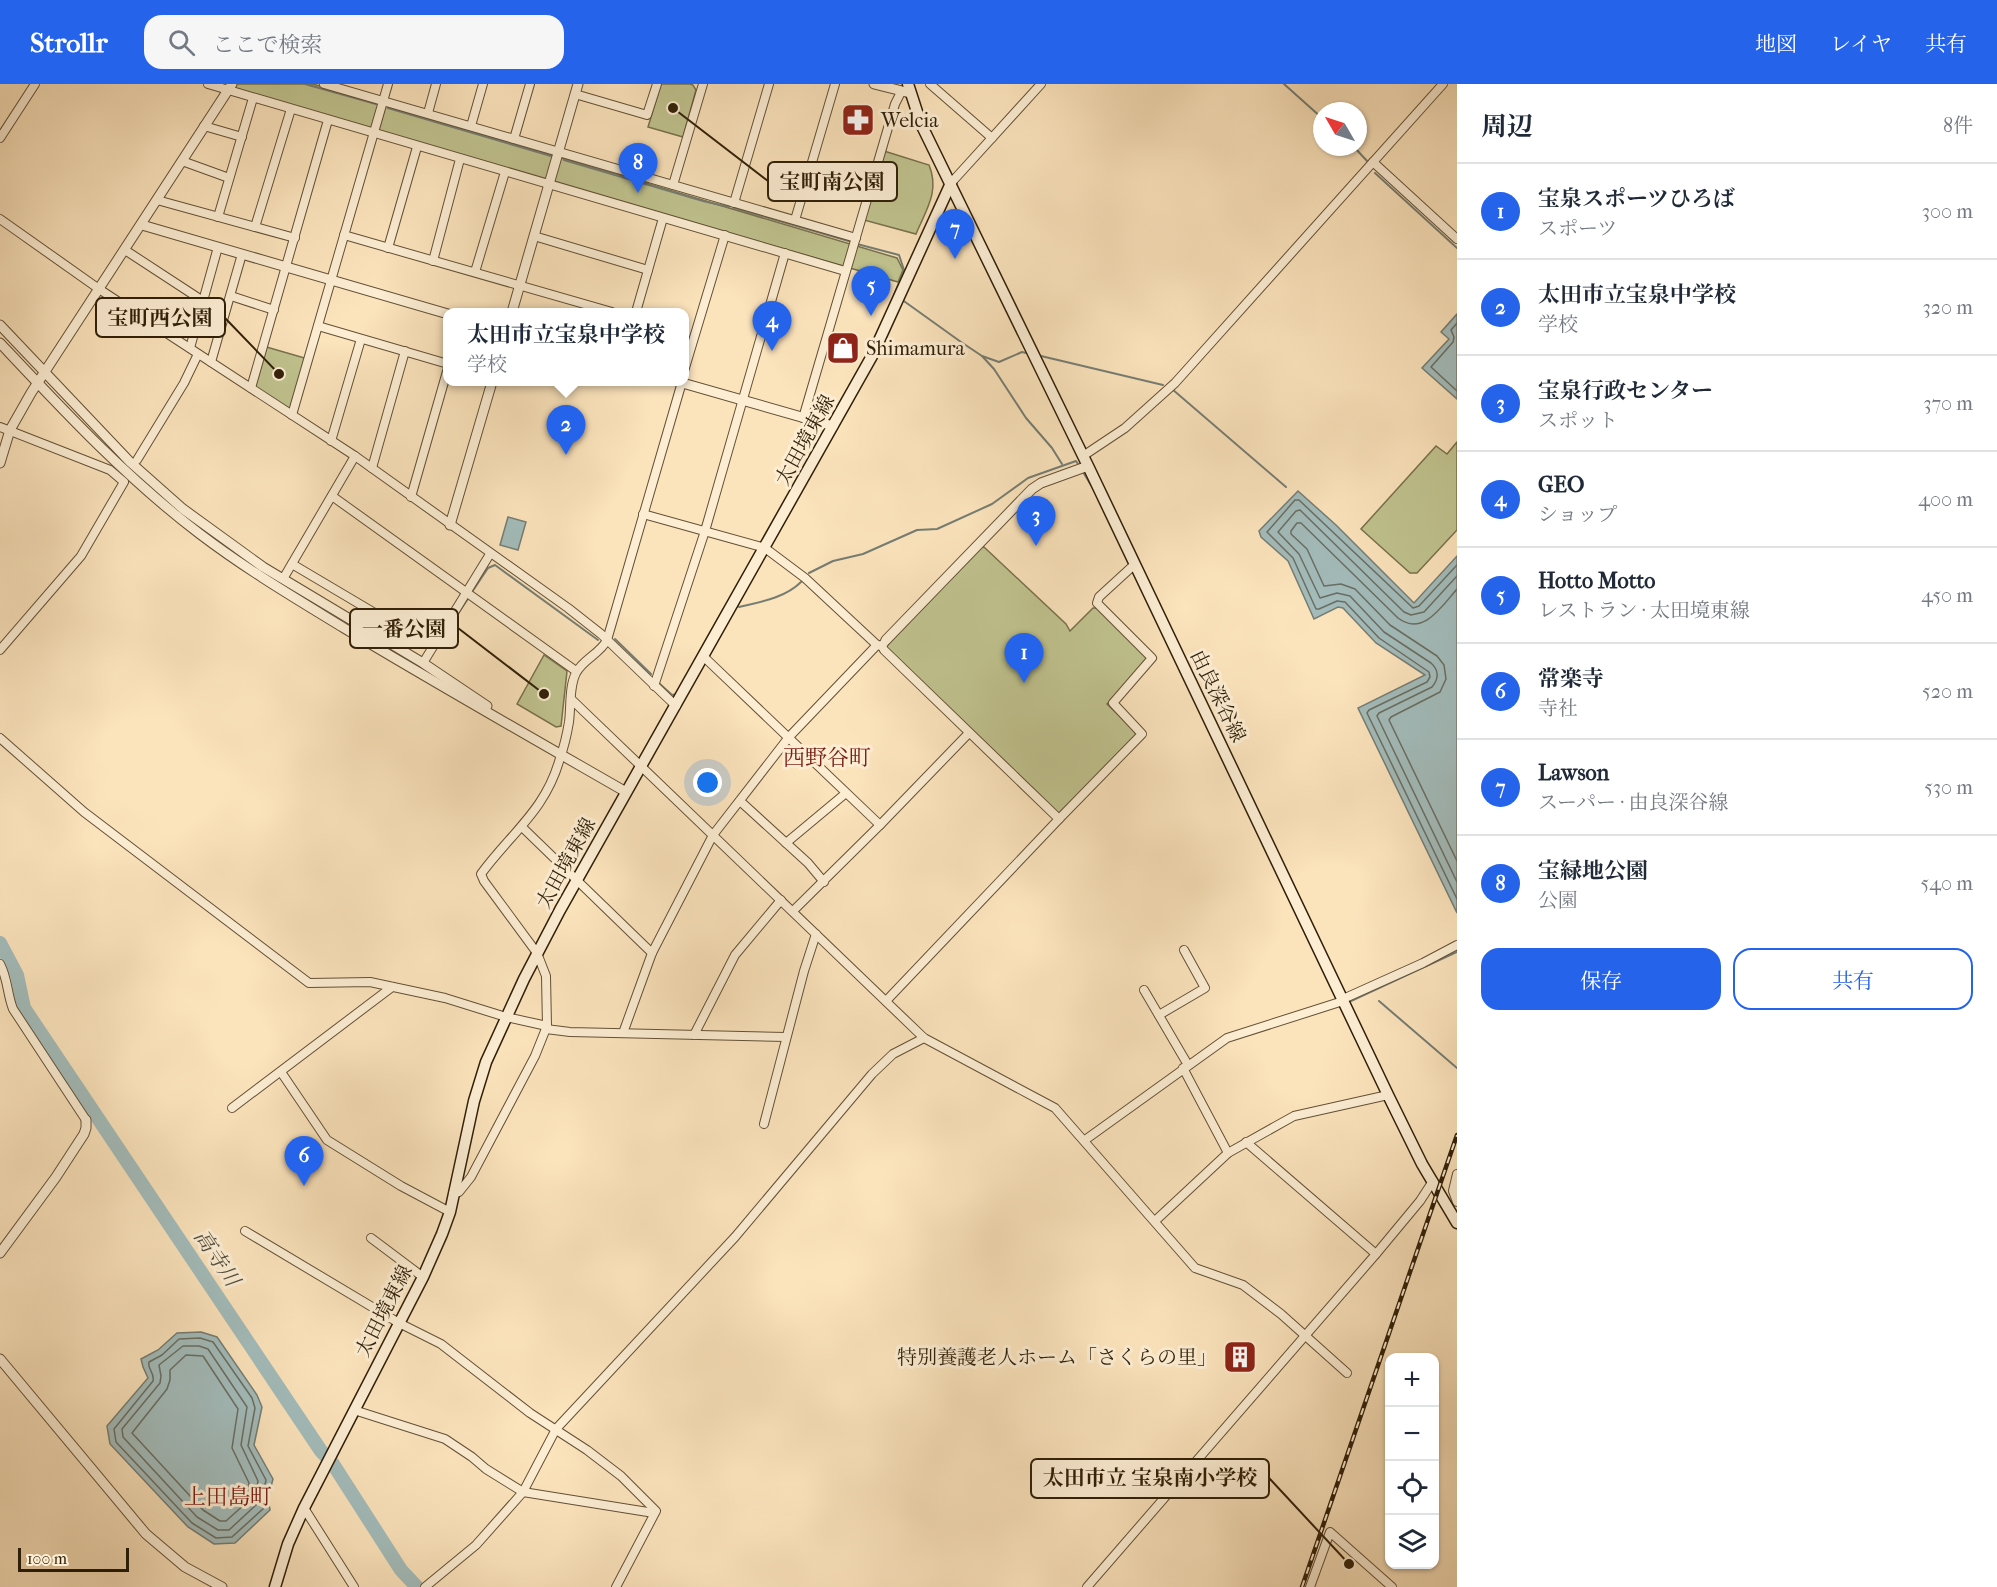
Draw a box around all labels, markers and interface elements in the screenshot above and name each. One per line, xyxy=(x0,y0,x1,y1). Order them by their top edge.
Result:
search box xyxy=(144,15,564,69)
text: Strollr xyxy=(30,26,108,59)
icon: search xyxy=(165,26,198,59)
text: ここで検索 xyxy=(213,32,323,58)
text: 地図 xyxy=(1755,32,1797,56)
text: レイヤ xyxy=(1830,32,1892,56)
text: 共有 xyxy=(1925,32,1967,56)
pharmacy icon: Welcia xyxy=(840,102,876,138)
north arrow xyxy=(1313,102,1367,156)
place label: Welcia xyxy=(880,109,939,132)
text: 周辺 xyxy=(1481,111,1533,142)
text: 8件 xyxy=(1943,114,1973,137)
pin: 8 xyxy=(618,144,658,193)
callout: 宝町南公園 xyxy=(768,162,897,201)
text: 宝町南公園 xyxy=(780,170,885,194)
text: 宝泉スポーツひろば xyxy=(1538,186,1735,212)
text: 1 xyxy=(1497,200,1504,223)
text: 300 m xyxy=(1922,200,1973,223)
pin: 7 xyxy=(936,210,974,259)
text: スポーツ xyxy=(1538,217,1617,240)
pin: 5 xyxy=(852,266,890,316)
text: 太田市立宝泉中学校 xyxy=(1538,282,1736,308)
text: 2 xyxy=(1495,296,1506,319)
text: 320 m xyxy=(1923,296,1973,319)
callout: 宝町西公園 xyxy=(96,298,225,337)
pin: 4 xyxy=(752,302,792,351)
text: 宝町西公園 xyxy=(108,306,213,330)
popup xyxy=(443,308,689,386)
text: 学校 xyxy=(1538,313,1578,336)
text: 太田市立宝泉中学校 xyxy=(467,322,665,348)
shop icon: Shimamura xyxy=(825,330,861,366)
place label: Shimamura xyxy=(866,337,966,360)
text: 学校 xyxy=(467,353,507,376)
text: 宝泉行政センター xyxy=(1538,378,1713,404)
street label: 太田境東線 xyxy=(771,391,839,489)
text: 3 xyxy=(1496,392,1505,415)
text: 370 m xyxy=(1923,392,1973,415)
pin: 2 xyxy=(546,406,586,455)
text: スポット xyxy=(1538,409,1618,432)
text: GEO xyxy=(1538,472,1584,498)
text: 4 xyxy=(1495,488,1506,511)
text: 400 m xyxy=(1918,488,1973,511)
pin: 3 xyxy=(1016,496,1056,546)
text: ショップ xyxy=(1538,503,1618,526)
text: Hotto Motto xyxy=(1538,568,1656,594)
text: 5 xyxy=(1496,584,1505,607)
text: 450 m xyxy=(1921,584,1973,607)
text: レストラン · 太田境東線 xyxy=(1538,599,1750,622)
callout: 一番公園 xyxy=(350,609,458,648)
text: 一番公園 xyxy=(362,617,446,641)
pin: 1 xyxy=(1004,634,1044,683)
street label: 由良深谷線 xyxy=(1186,646,1250,746)
text: 常楽寺 xyxy=(1538,666,1604,692)
text: 6 xyxy=(1495,680,1506,703)
text: 520 m xyxy=(1922,680,1973,703)
text: 寺社 xyxy=(1538,697,1578,720)
district label: 西野谷町 xyxy=(783,745,871,771)
text: Lawson xyxy=(1538,760,1609,786)
your location xyxy=(693,768,722,797)
text: 7 xyxy=(1496,776,1505,799)
text: 530 m xyxy=(1924,776,1973,799)
text: スーパー · 由良深谷線 xyxy=(1538,791,1729,814)
street label: 太田境東線 xyxy=(532,814,600,912)
text: 宝緑地公園 xyxy=(1538,858,1648,884)
text: 8 xyxy=(1495,872,1506,895)
text: 540 m xyxy=(1921,872,1973,895)
text: 公園 xyxy=(1538,889,1578,912)
button: 保存 xyxy=(1481,948,1721,1010)
button: 共有 xyxy=(1733,948,1973,1010)
pin: 6 xyxy=(284,1136,324,1186)
water label: 高寺川 xyxy=(189,1225,246,1292)
street label: 太田境東線 xyxy=(351,1261,417,1361)
building icon: 特別養護老人ホーム「さくらの里」 xyxy=(1222,1339,1258,1375)
place label: 特別養護老人ホーム「さくらの里」 xyxy=(897,1346,1217,1369)
map controls xyxy=(1385,1353,1439,1569)
button: + xyxy=(1385,1353,1439,1407)
button: − xyxy=(1385,1407,1439,1461)
callout: 太田市立 宝泉南小学校 xyxy=(1031,1459,1269,1498)
button: locate xyxy=(1385,1461,1439,1515)
text: 太田市立 宝泉南小学校 xyxy=(1043,1466,1257,1490)
district label: 上田島町 xyxy=(184,1484,272,1510)
button: layers xyxy=(1385,1515,1439,1569)
scale bar xyxy=(18,1545,129,1572)
text: 100 m xyxy=(27,1549,67,1568)

